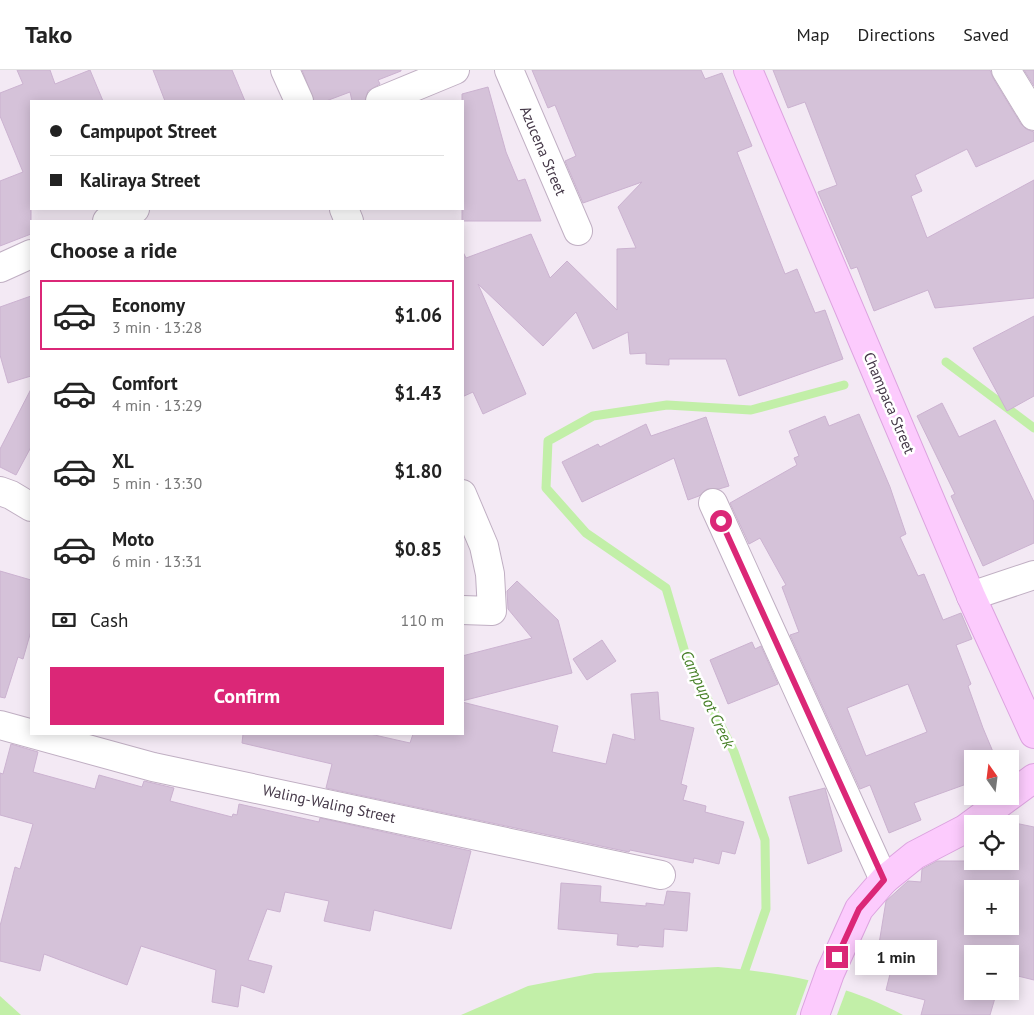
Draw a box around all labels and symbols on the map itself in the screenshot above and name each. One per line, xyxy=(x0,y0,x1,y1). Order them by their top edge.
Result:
street label: Azucena Street xyxy=(516,103,571,198)
street label: Champaca Street xyxy=(860,349,919,456)
route start xyxy=(710,510,732,532)
water label: Campupot Creek xyxy=(677,647,740,752)
north arrow xyxy=(964,750,1019,805)
street label: Waling-Waling Street xyxy=(261,780,397,827)
callout: 1 min xyxy=(854,940,937,974)
route end xyxy=(826,946,848,968)

